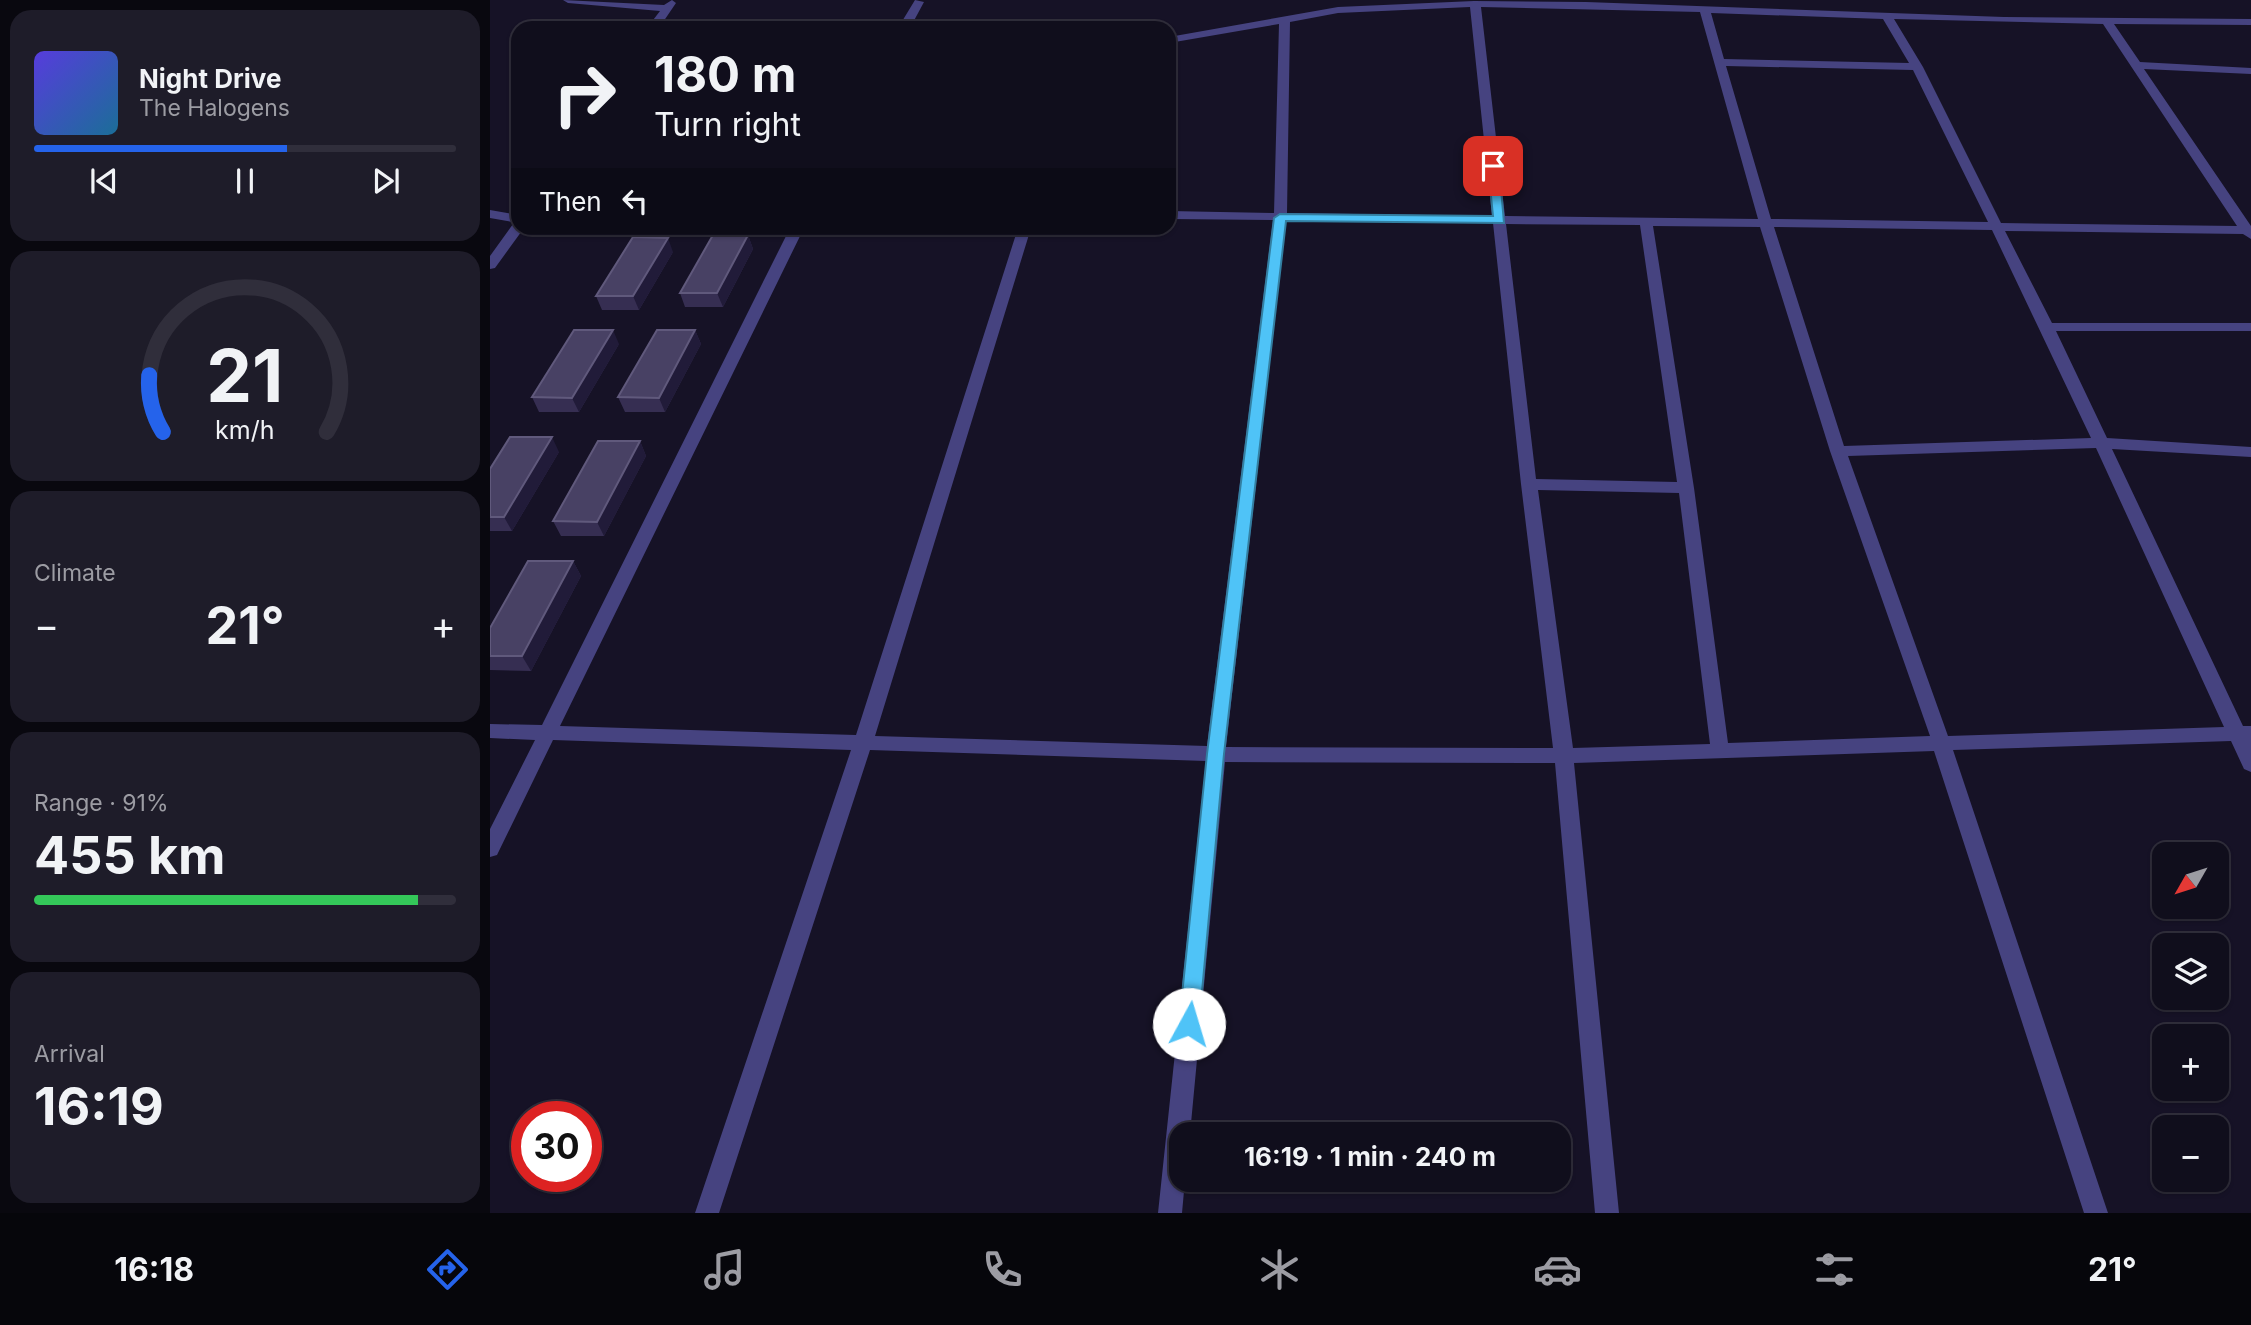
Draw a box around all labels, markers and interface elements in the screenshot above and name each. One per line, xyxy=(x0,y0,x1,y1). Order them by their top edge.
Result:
text: 180 m xyxy=(654,45,796,104)
icon: right xyxy=(539,49,630,140)
text: Night Drive xyxy=(139,63,281,94)
text: The Halogens xyxy=(139,94,290,122)
text: Turn right xyxy=(654,105,801,144)
pin xyxy=(1463,136,1523,196)
icon: arrive xyxy=(1474,147,1512,185)
icon: previous xyxy=(85,162,123,200)
icon: pause xyxy=(226,162,264,200)
icon: next xyxy=(367,162,405,200)
icon: left xyxy=(616,182,654,220)
text: Then xyxy=(539,186,602,217)
text: 21 xyxy=(206,331,284,420)
text: km/h xyxy=(215,415,275,445)
text: Climate xyxy=(34,559,116,587)
text: 21° xyxy=(205,594,285,657)
text: − xyxy=(34,602,59,648)
text: + xyxy=(431,602,456,648)
text: Range · 91% xyxy=(34,789,168,817)
text: 455 km xyxy=(34,824,226,887)
north arrow xyxy=(2152,842,2230,919)
map controls xyxy=(2152,842,2229,1192)
button: layers xyxy=(2152,933,2229,1010)
position arrow xyxy=(1152,987,1226,1061)
button: + xyxy=(2152,1024,2229,1101)
text: Arrival xyxy=(34,1040,105,1068)
text: 16:19 xyxy=(34,1075,164,1138)
speed limit sign: 30 xyxy=(511,1101,602,1192)
button: − xyxy=(2152,1115,2229,1192)
text: 16:19 · 1 min · 240 m xyxy=(1244,1141,1496,1172)
icon: directions xyxy=(423,1245,472,1294)
icon: music xyxy=(700,1245,749,1294)
icon: phone xyxy=(978,1245,1027,1294)
icon: climate xyxy=(1255,1245,1304,1294)
icon: car xyxy=(1533,1245,1582,1294)
icon: filters xyxy=(1810,1245,1859,1294)
text: 16:18 xyxy=(114,1250,194,1289)
text: 21° xyxy=(2088,1250,2137,1289)

